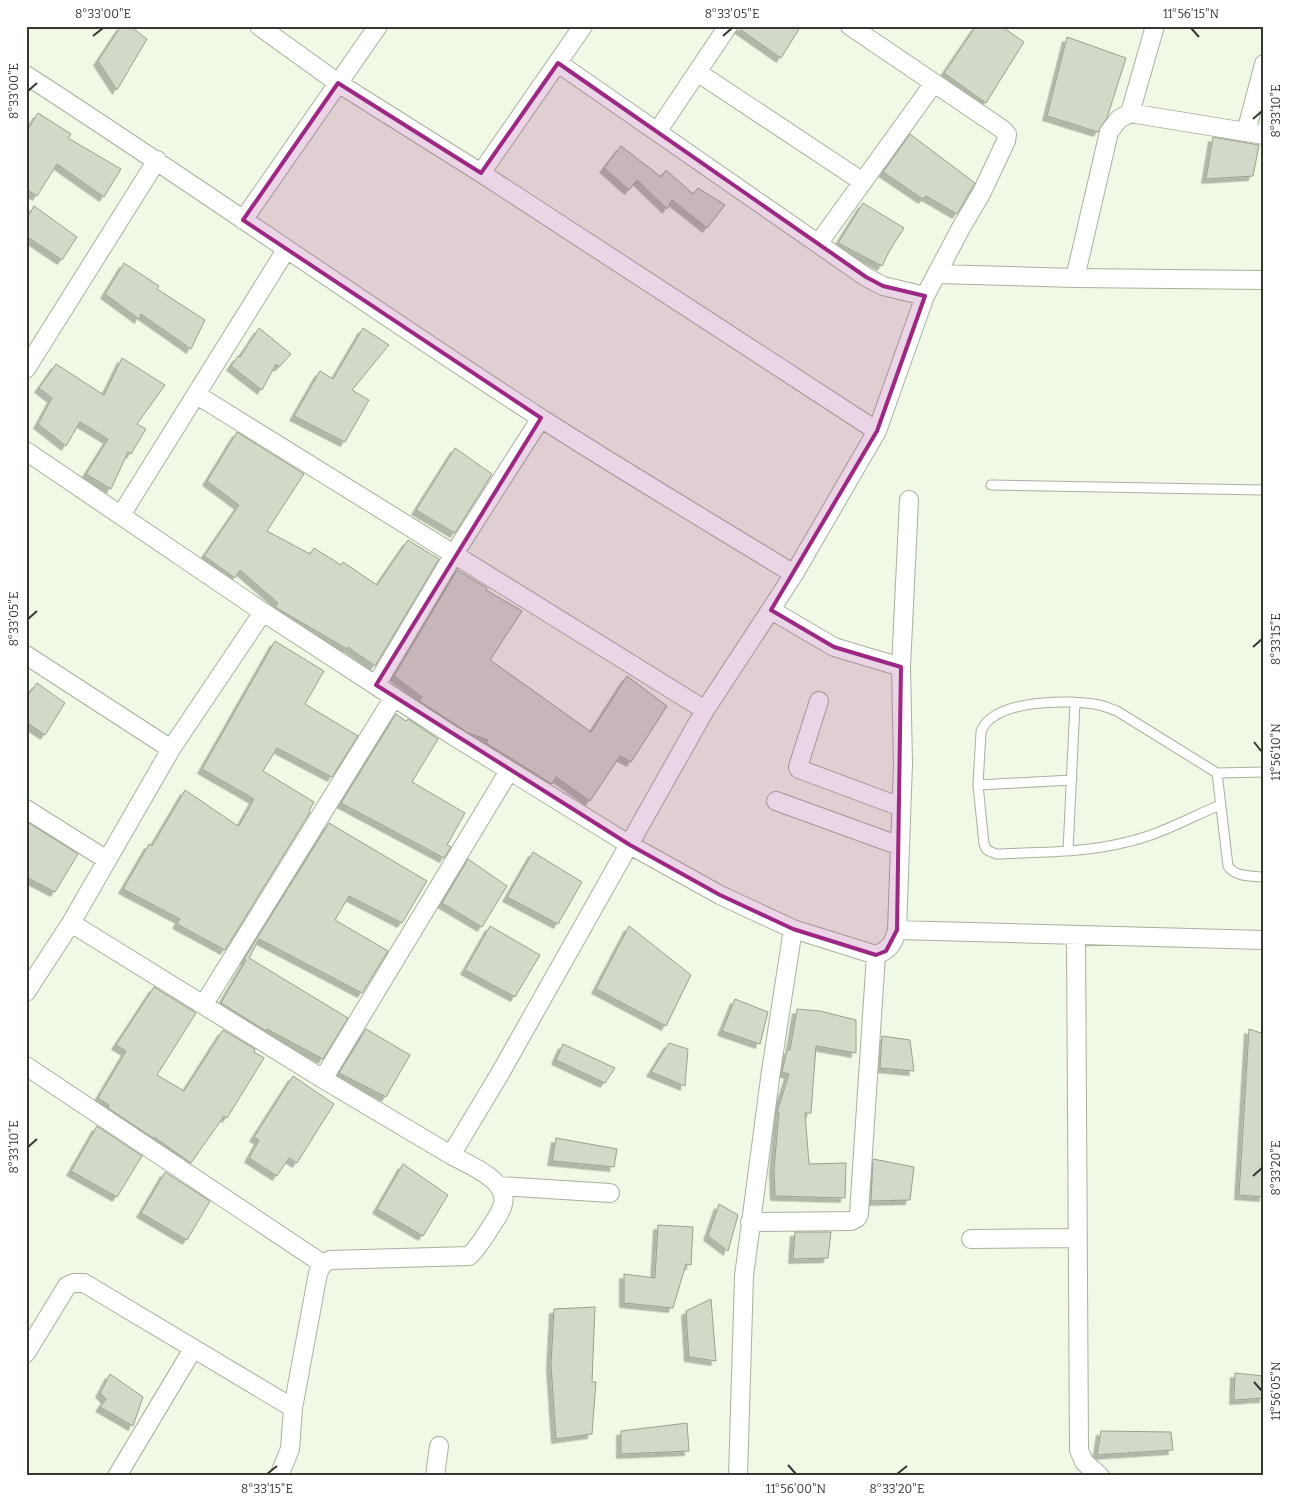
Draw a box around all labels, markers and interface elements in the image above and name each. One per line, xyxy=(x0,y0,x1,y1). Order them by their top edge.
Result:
text: 8°33'00"E xyxy=(75,7,131,21)
text: 8°33'05"E xyxy=(705,7,759,21)
text: 11°56'15"N xyxy=(1163,7,1220,21)
text: 8°33'00"E xyxy=(7,63,21,119)
text: 8°33'10"E xyxy=(1269,84,1283,138)
text: 8°33'05"E xyxy=(7,592,21,646)
text: 8°33'15"E xyxy=(1269,613,1283,665)
text: 11°56'10"N xyxy=(1269,723,1283,781)
text: 8°33'10"E xyxy=(7,1120,21,1174)
text: 8°33'20"E xyxy=(1269,1141,1283,1195)
text: 11°56'05"N xyxy=(1269,1361,1283,1420)
text: 8°33'15"E xyxy=(241,1482,293,1496)
text: 11°56'00"N xyxy=(766,1482,827,1496)
text: 8°33'20"E xyxy=(870,1482,924,1496)

